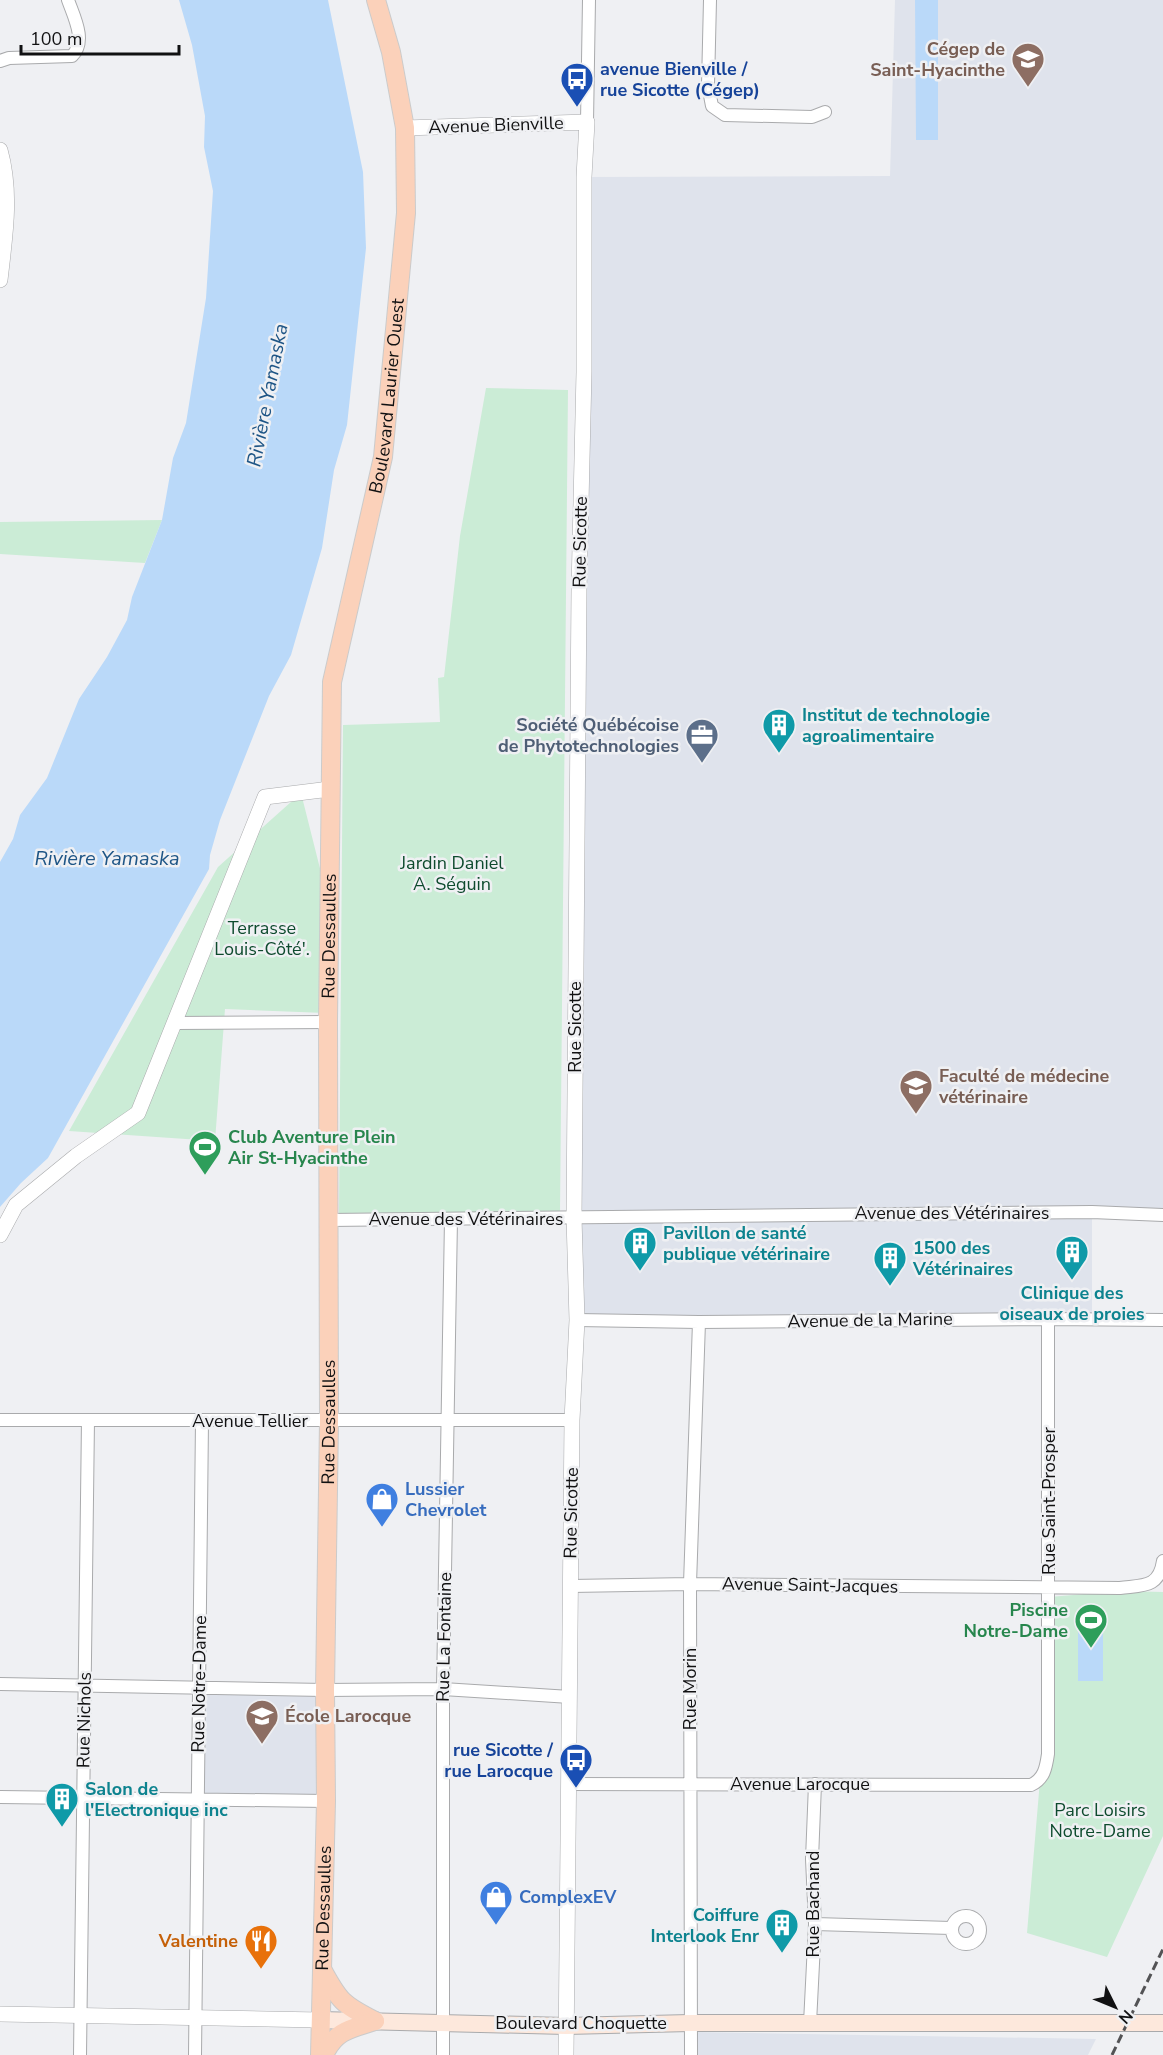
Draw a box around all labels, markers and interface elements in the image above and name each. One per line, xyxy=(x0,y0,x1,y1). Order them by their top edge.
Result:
scale bar xyxy=(21,18,178,56)
text: 100 m xyxy=(30,27,82,51)
place label: Cégep de Saint-Hyacinthe xyxy=(870,37,1005,82)
school or university icon: Cégep de Saint-Hyacinthe xyxy=(1010,41,1046,88)
place label: avenue Bienville / rue Sicotte (Cégep) xyxy=(600,57,760,102)
bus stop icon: avenue Bienville / rue Sicotte (Cégep) xyxy=(559,61,595,108)
street label: Avenue Bienville xyxy=(428,111,564,139)
street label: Boulevard Laurier Ouest xyxy=(363,297,410,496)
water label: Rivière Yamaska xyxy=(240,321,295,469)
street label: Rue Sicotte xyxy=(567,496,593,588)
place label: Institut de technologie agroalimentaire xyxy=(802,703,990,748)
building icon: Institut de technologie agroalimentaire xyxy=(761,707,797,754)
place label: Société Québécoise de Phytotechnologies xyxy=(498,713,679,758)
office icon: Société Québécoise de Phytotechnologies xyxy=(684,717,720,764)
water label: Rivière Yamaska xyxy=(34,845,180,872)
park label: Jardin Daniel A. Séguin xyxy=(399,851,504,896)
street label: Rue Dessaulles xyxy=(316,873,342,999)
park label: Terrasse Louis-Côté'. xyxy=(214,916,310,961)
street label: Rue Sicotte xyxy=(563,981,587,1073)
place label: Faculté de médecine vétérinaire xyxy=(938,1064,1110,1109)
school or university icon: Faculté de médecine vétérinaire xyxy=(898,1068,934,1115)
place label: Club Aventure Plein Air St-Hyacinthe xyxy=(228,1125,396,1170)
sports icon: Club Aventure Plein Air St-Hyacinthe xyxy=(187,1129,223,1176)
street label: Avenue des Vétérinaires xyxy=(854,1201,1050,1225)
street label: Avenue des Vétérinaires xyxy=(368,1207,564,1231)
place label: Pavillon de santé publique vétérinaire xyxy=(663,1221,830,1266)
building icon: Pavillon de santé publique vétérinaire xyxy=(622,1225,658,1272)
building icon: Clinique des oiseaux de proies xyxy=(1054,1234,1090,1281)
place label: 1500 des Vétérinaires xyxy=(912,1236,1013,1281)
building icon: 1500 des Vétérinaires xyxy=(872,1240,908,1287)
place label: Clinique des oiseaux de proies xyxy=(999,1281,1145,1326)
street label: Avenue de la Marine xyxy=(787,1307,953,1333)
street label: Rue Dessaulles xyxy=(316,1360,341,1485)
street label: Avenue Tellier xyxy=(192,1409,308,1433)
street label: Rue Saint-Prosper xyxy=(1037,1427,1061,1575)
street label: Rue Sicotte xyxy=(558,1467,584,1559)
place label: Lussier Chevrolet xyxy=(405,1477,487,1522)
shop icon: Lussier Chevrolet xyxy=(364,1481,400,1528)
street label: Avenue Saint-Jacques xyxy=(722,1571,898,1599)
street label: Rue La Fontaine xyxy=(431,1572,457,1702)
place label: Piscine Notre-Dame xyxy=(964,1598,1068,1643)
sports icon: Piscine Notre-Dame xyxy=(1073,1602,1109,1649)
street label: Rue Notre-Dame xyxy=(186,1615,212,1753)
street label: Rue Morin xyxy=(678,1648,702,1730)
street label: Rue Nichols xyxy=(71,1672,97,1768)
school or university icon: École Larocque xyxy=(244,1698,280,1745)
place label: École Larocque xyxy=(285,1704,411,1728)
place label: rue Sicotte / rue Larocque xyxy=(444,1738,553,1783)
bus stop icon: rue Sicotte / rue Larocque xyxy=(558,1742,594,1789)
street label: Avenue Larocque xyxy=(730,1772,870,1796)
place label: Salon de l'Electronique inc xyxy=(85,1777,228,1822)
building icon: Salon de l'Electronique inc xyxy=(44,1781,80,1828)
park label: Parc Loisirs Notre-Dame xyxy=(1049,1798,1151,1843)
street label: Rue Dessaulles xyxy=(310,1845,337,1971)
street label: Rue Bachand xyxy=(801,1851,825,1957)
shop icon: ComplexEV xyxy=(478,1879,514,1926)
place label: ComplexEV xyxy=(519,1885,617,1909)
place label: Coiffure Interlook Enr xyxy=(651,1903,759,1948)
building icon: Coiffure Interlook Enr xyxy=(764,1907,800,1954)
restaurant icon: Valentine xyxy=(243,1923,279,1970)
place label: Valentine xyxy=(158,1929,238,1953)
north arrow xyxy=(1085,1977,1145,2037)
text: N xyxy=(1113,2005,1137,2028)
street label: Boulevard Choquette xyxy=(495,2011,667,2035)

